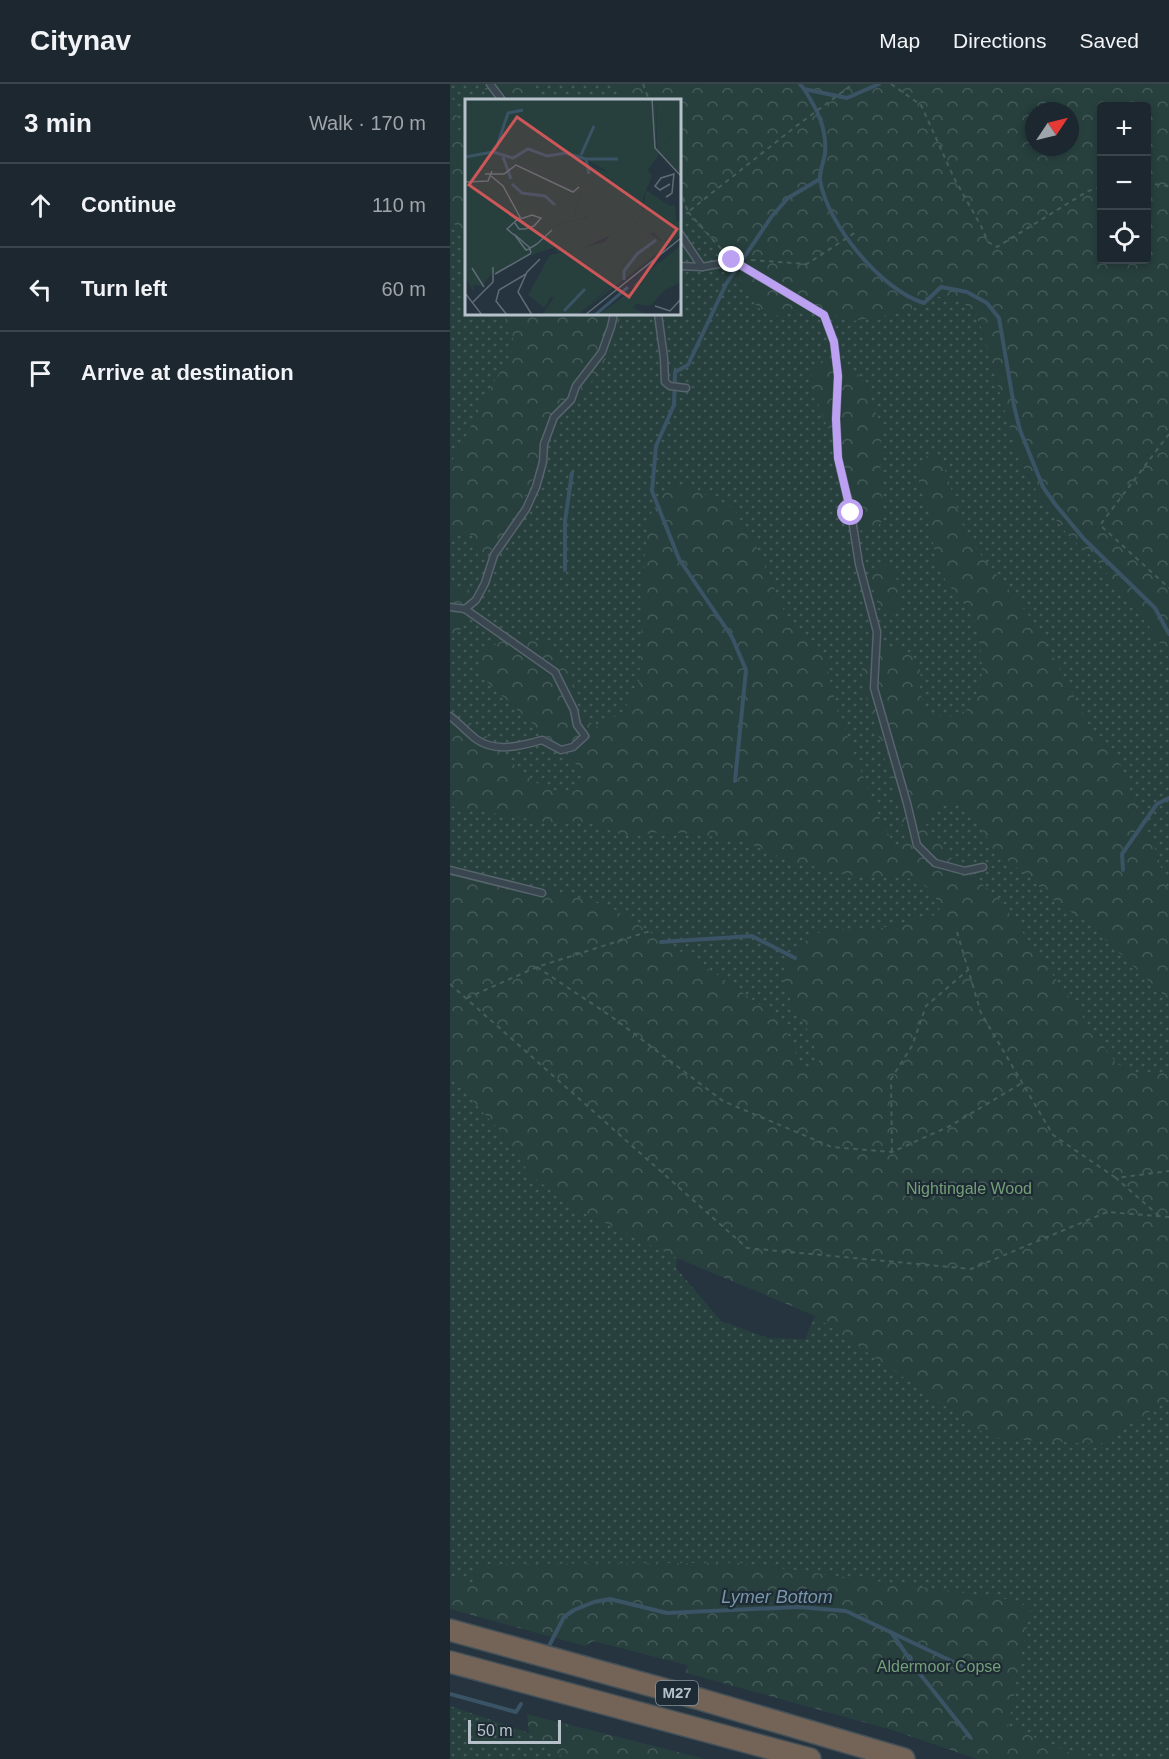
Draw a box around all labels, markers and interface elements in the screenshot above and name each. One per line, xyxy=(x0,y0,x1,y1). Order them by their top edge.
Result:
text: Citynav xyxy=(30,25,131,56)
text: Map xyxy=(879,29,920,52)
text: Directions xyxy=(953,29,1046,52)
text: Saved xyxy=(1079,29,1139,52)
inset map xyxy=(465,99,681,315)
north arrow xyxy=(1025,102,1079,156)
map controls xyxy=(1097,102,1151,264)
button: + xyxy=(1097,102,1151,156)
text: 3 min xyxy=(24,108,92,138)
text: Walk · 170 m xyxy=(309,112,426,134)
button: − xyxy=(1097,156,1151,210)
icon: ahead xyxy=(24,189,57,222)
text: Continue xyxy=(81,192,176,217)
text: 110 m xyxy=(372,194,426,216)
button: locate xyxy=(1097,210,1151,264)
route end xyxy=(718,246,744,272)
icon: left xyxy=(24,273,57,306)
text: Turn left xyxy=(81,276,167,301)
text: 60 m xyxy=(382,278,426,300)
icon: arrive xyxy=(24,357,57,390)
text: Arrive at destination xyxy=(81,360,294,385)
route start xyxy=(837,499,863,525)
park label: Nightingale Wood xyxy=(906,1180,1032,1197)
water label: Lymer Bottom xyxy=(721,1587,833,1607)
park label: Aldermoor Copse xyxy=(877,1658,1001,1675)
road number: M27 xyxy=(656,1681,698,1705)
scale bar xyxy=(468,1717,561,1744)
text: 50 m xyxy=(477,1722,513,1739)

